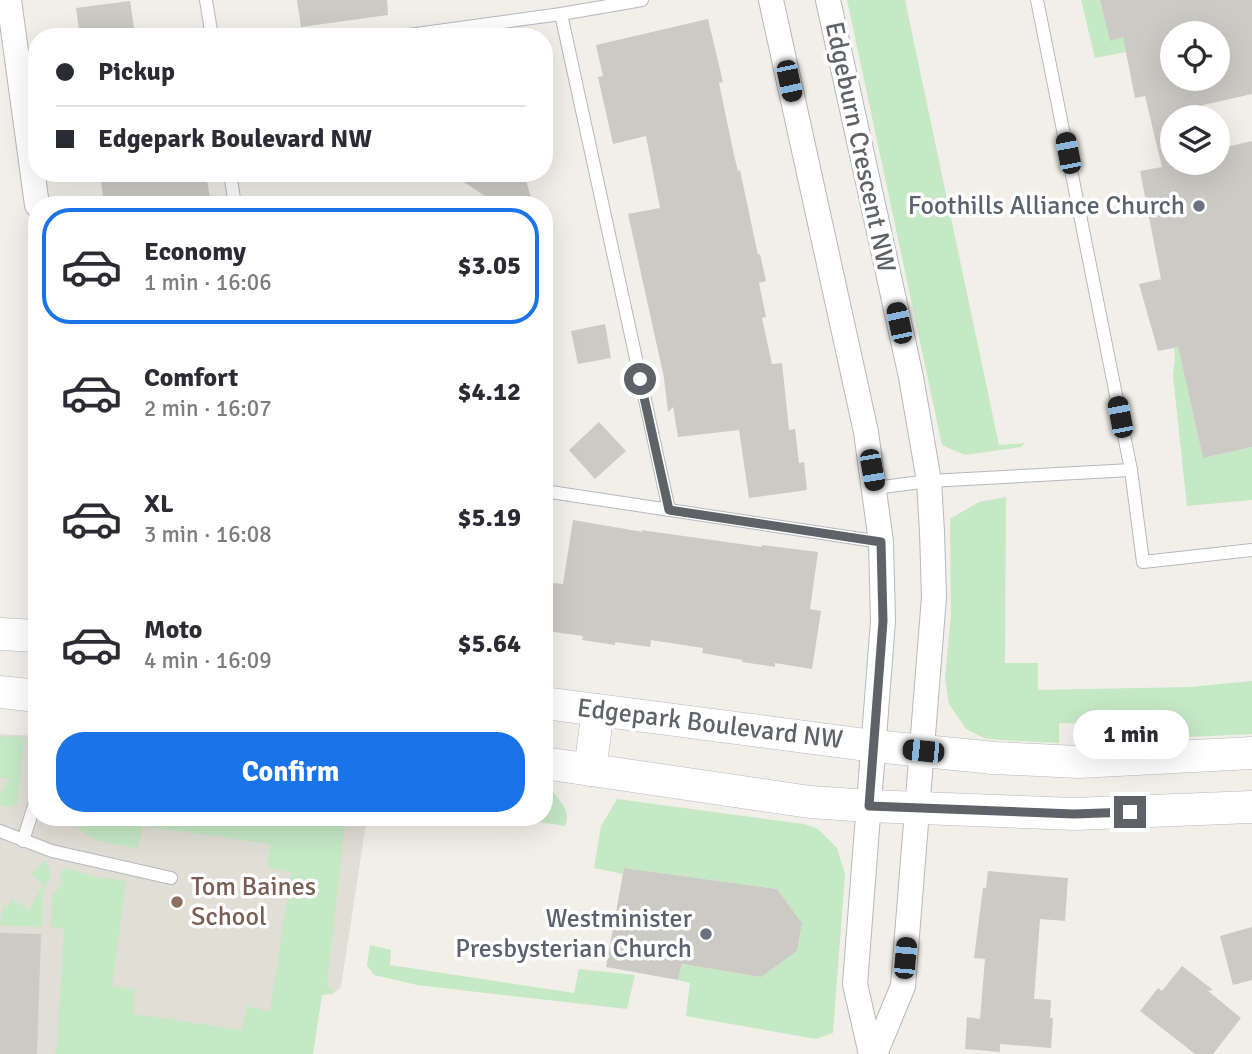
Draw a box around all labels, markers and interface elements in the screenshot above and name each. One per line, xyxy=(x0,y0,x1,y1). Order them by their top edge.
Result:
street label: Edgeburn Crescent NW xyxy=(818,19,902,275)
map controls xyxy=(1160,21,1230,175)
button: locate xyxy=(1160,21,1230,91)
text: Pickup xyxy=(98,56,175,88)
car xyxy=(775,58,804,104)
button: layers xyxy=(1160,105,1230,175)
text: Edgepark Boulevard NW xyxy=(98,123,372,155)
car xyxy=(1054,130,1083,176)
place label: Foothills Alliance Church xyxy=(908,190,1185,222)
marker: Foothills Alliance Church xyxy=(1191,198,1207,214)
icon: car xyxy=(60,235,123,298)
text: Economy xyxy=(144,236,246,268)
text: $3.05 xyxy=(457,250,521,282)
text: 1 min · 16:06 xyxy=(144,268,272,297)
car xyxy=(885,300,914,346)
icon: car xyxy=(60,361,123,424)
text: Comfort xyxy=(144,362,238,394)
route start xyxy=(624,363,656,395)
text: $4.12 xyxy=(457,376,521,408)
text: 2 min · 16:07 xyxy=(144,394,272,423)
car xyxy=(1106,394,1135,440)
car xyxy=(859,447,886,493)
icon: car xyxy=(60,487,123,550)
text: XL xyxy=(144,488,174,520)
text: $5.19 xyxy=(457,502,521,534)
text: 3 min · 16:08 xyxy=(144,520,272,549)
icon: car xyxy=(60,613,123,676)
text: Moto xyxy=(144,614,202,646)
text: $5.64 xyxy=(457,628,521,660)
text: 4 min · 16:09 xyxy=(144,646,272,675)
street label: Edgepark Boulevard NW xyxy=(575,692,845,756)
callout: 1 min xyxy=(1072,710,1188,760)
text: 1 min xyxy=(1103,720,1159,749)
button: Confirm xyxy=(56,732,525,812)
car xyxy=(902,738,945,764)
route end xyxy=(1114,796,1146,828)
place label: Tom Baines School xyxy=(191,871,316,933)
marker: Tom Baines School xyxy=(169,894,185,910)
place label: Westminister Presbysterian Church xyxy=(455,903,692,965)
marker: Westminister Presbysterian Church xyxy=(698,926,714,942)
car xyxy=(893,936,918,980)

